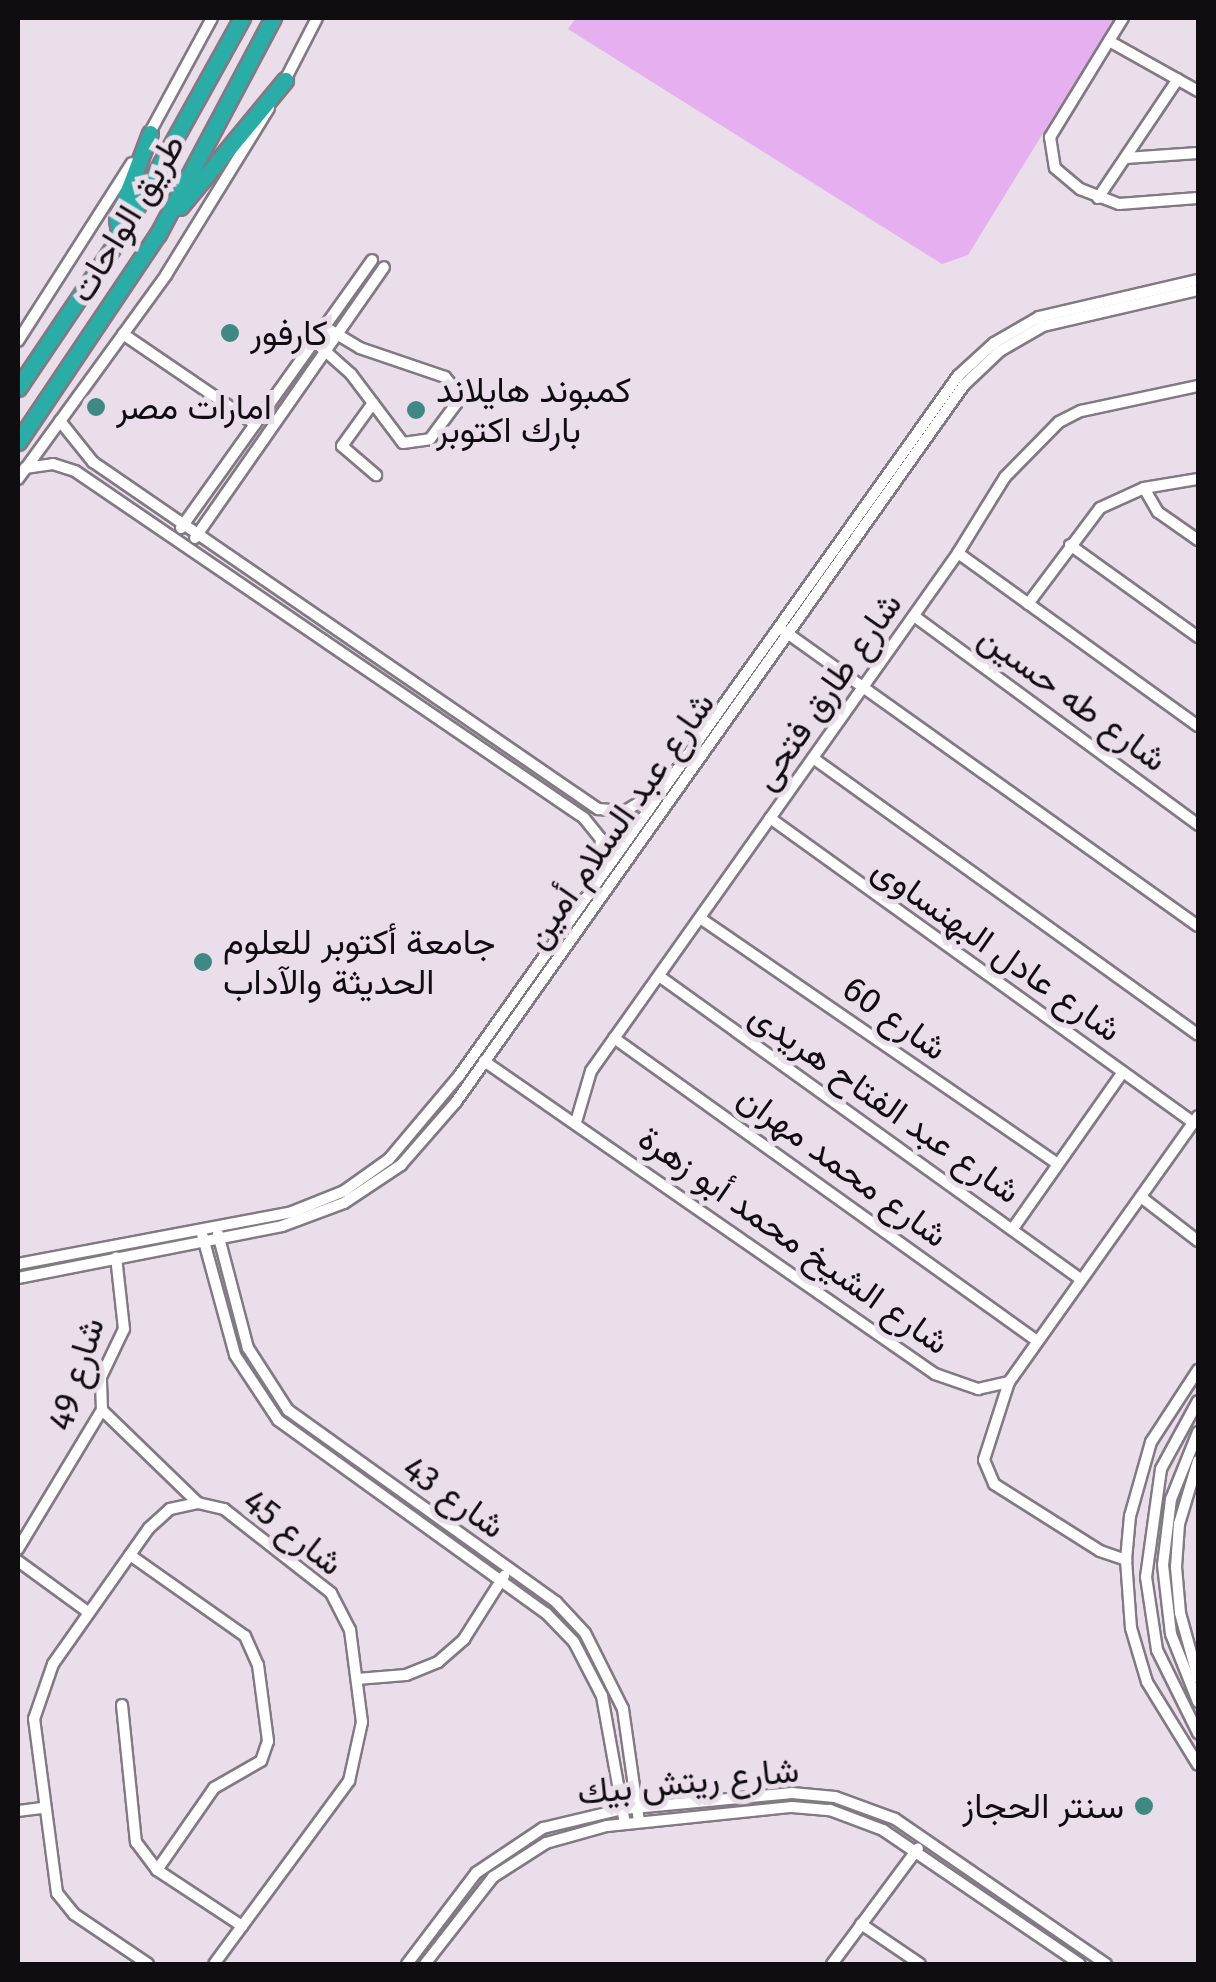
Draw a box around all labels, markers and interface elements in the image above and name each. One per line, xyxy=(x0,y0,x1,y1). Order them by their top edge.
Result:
street label: طريق الواحات xyxy=(60,126,194,310)
place label: كارفور xyxy=(250,312,328,354)
marker: كارفور xyxy=(219,322,241,344)
place label: كمبوند هايلاند بارك اكتوبر xyxy=(436,369,631,451)
place label: امارات مصر xyxy=(116,386,272,428)
marker: امارات مصر xyxy=(85,396,107,418)
marker: كمبوند هايلاند بارك اكتوبر xyxy=(405,399,427,421)
street label: شارع طارق فتحى xyxy=(743,584,911,798)
street label: شارع طه حسين xyxy=(971,616,1175,780)
street label: شارع عبد السلام أمين xyxy=(515,684,723,956)
street label: شارع عادل البهنساوى xyxy=(865,847,1129,1051)
place label: جامعة أكتوبر للعلوم الحديثة والآداب xyxy=(223,921,495,1003)
marker: جامعة أكتوبر للعلوم الحديثة والآداب xyxy=(192,951,214,973)
street label: شارع 60 xyxy=(835,967,955,1069)
street label: شارع عبد الفتاح هريدى xyxy=(742,994,1028,1212)
street label: شارع محمد مهران xyxy=(730,1076,956,1256)
street label: شارع الشيخ محمد أبو زهرة xyxy=(631,1117,957,1363)
street label: شارع 49 xyxy=(39,1312,113,1436)
street label: شارع 43 xyxy=(395,1447,513,1547)
street label: شارع 45 xyxy=(235,1480,351,1584)
street label: شارع ريتش بيك xyxy=(575,1748,801,1814)
place label: سنتر الحجاز xyxy=(962,1785,1124,1827)
marker: سنتر الحجاز xyxy=(1133,1795,1155,1817)

